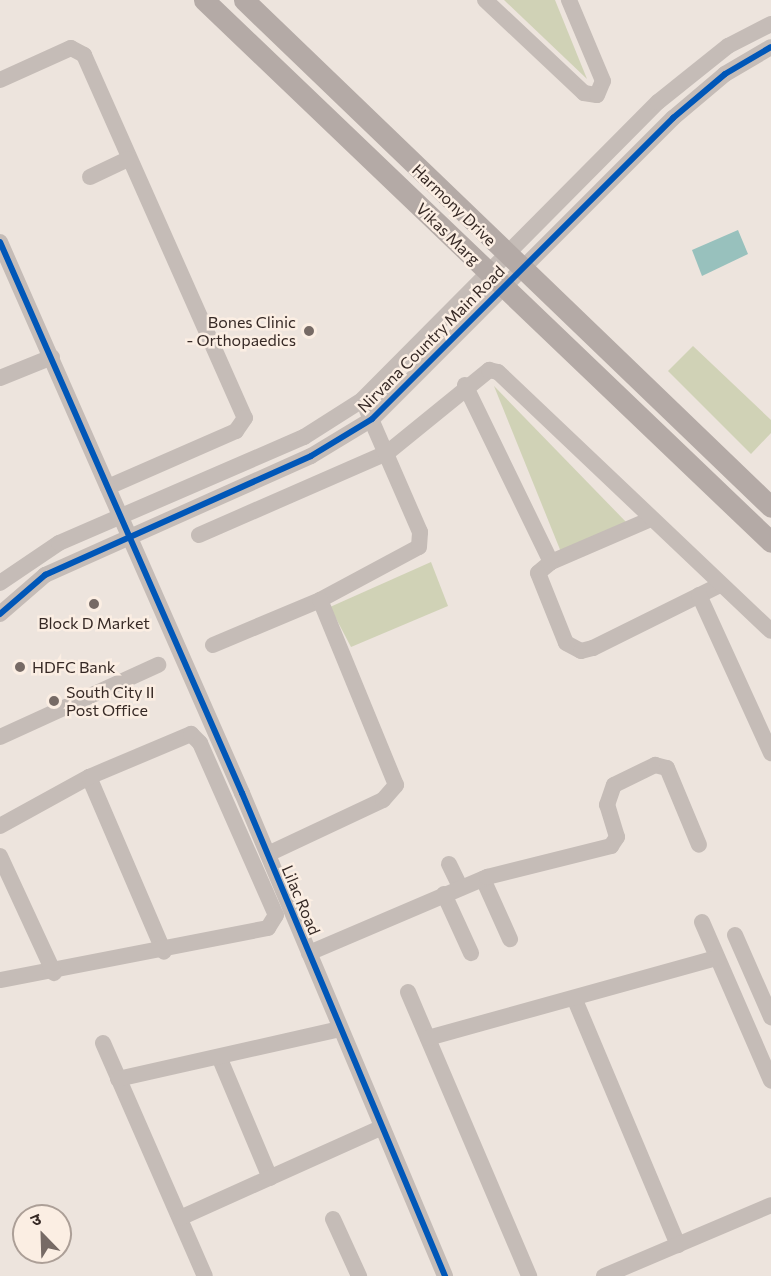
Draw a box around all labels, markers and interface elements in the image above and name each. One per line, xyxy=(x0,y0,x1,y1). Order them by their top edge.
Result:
street label: Harmony Drive xyxy=(408,160,500,250)
street label: Vikas Marg xyxy=(412,199,484,269)
street label: Nirvana Country Main Road xyxy=(354,262,508,416)
place label: Bones Clinic - Orthopaedics xyxy=(187,312,296,350)
marker: Bones Clinic - Orthopaedics xyxy=(300,322,318,340)
marker: Block D Market xyxy=(87,597,101,611)
place label: Block D Market xyxy=(38,613,150,633)
place label: HDFC Bank xyxy=(32,657,116,677)
marker: HDFC Bank xyxy=(13,660,27,674)
place label: South City II Post Office xyxy=(66,682,155,720)
marker: South City II Post Office xyxy=(47,694,61,708)
street label: Lilac Road xyxy=(278,862,324,938)
north arrow xyxy=(12,1204,72,1264)
text: उ xyxy=(28,1208,44,1229)

